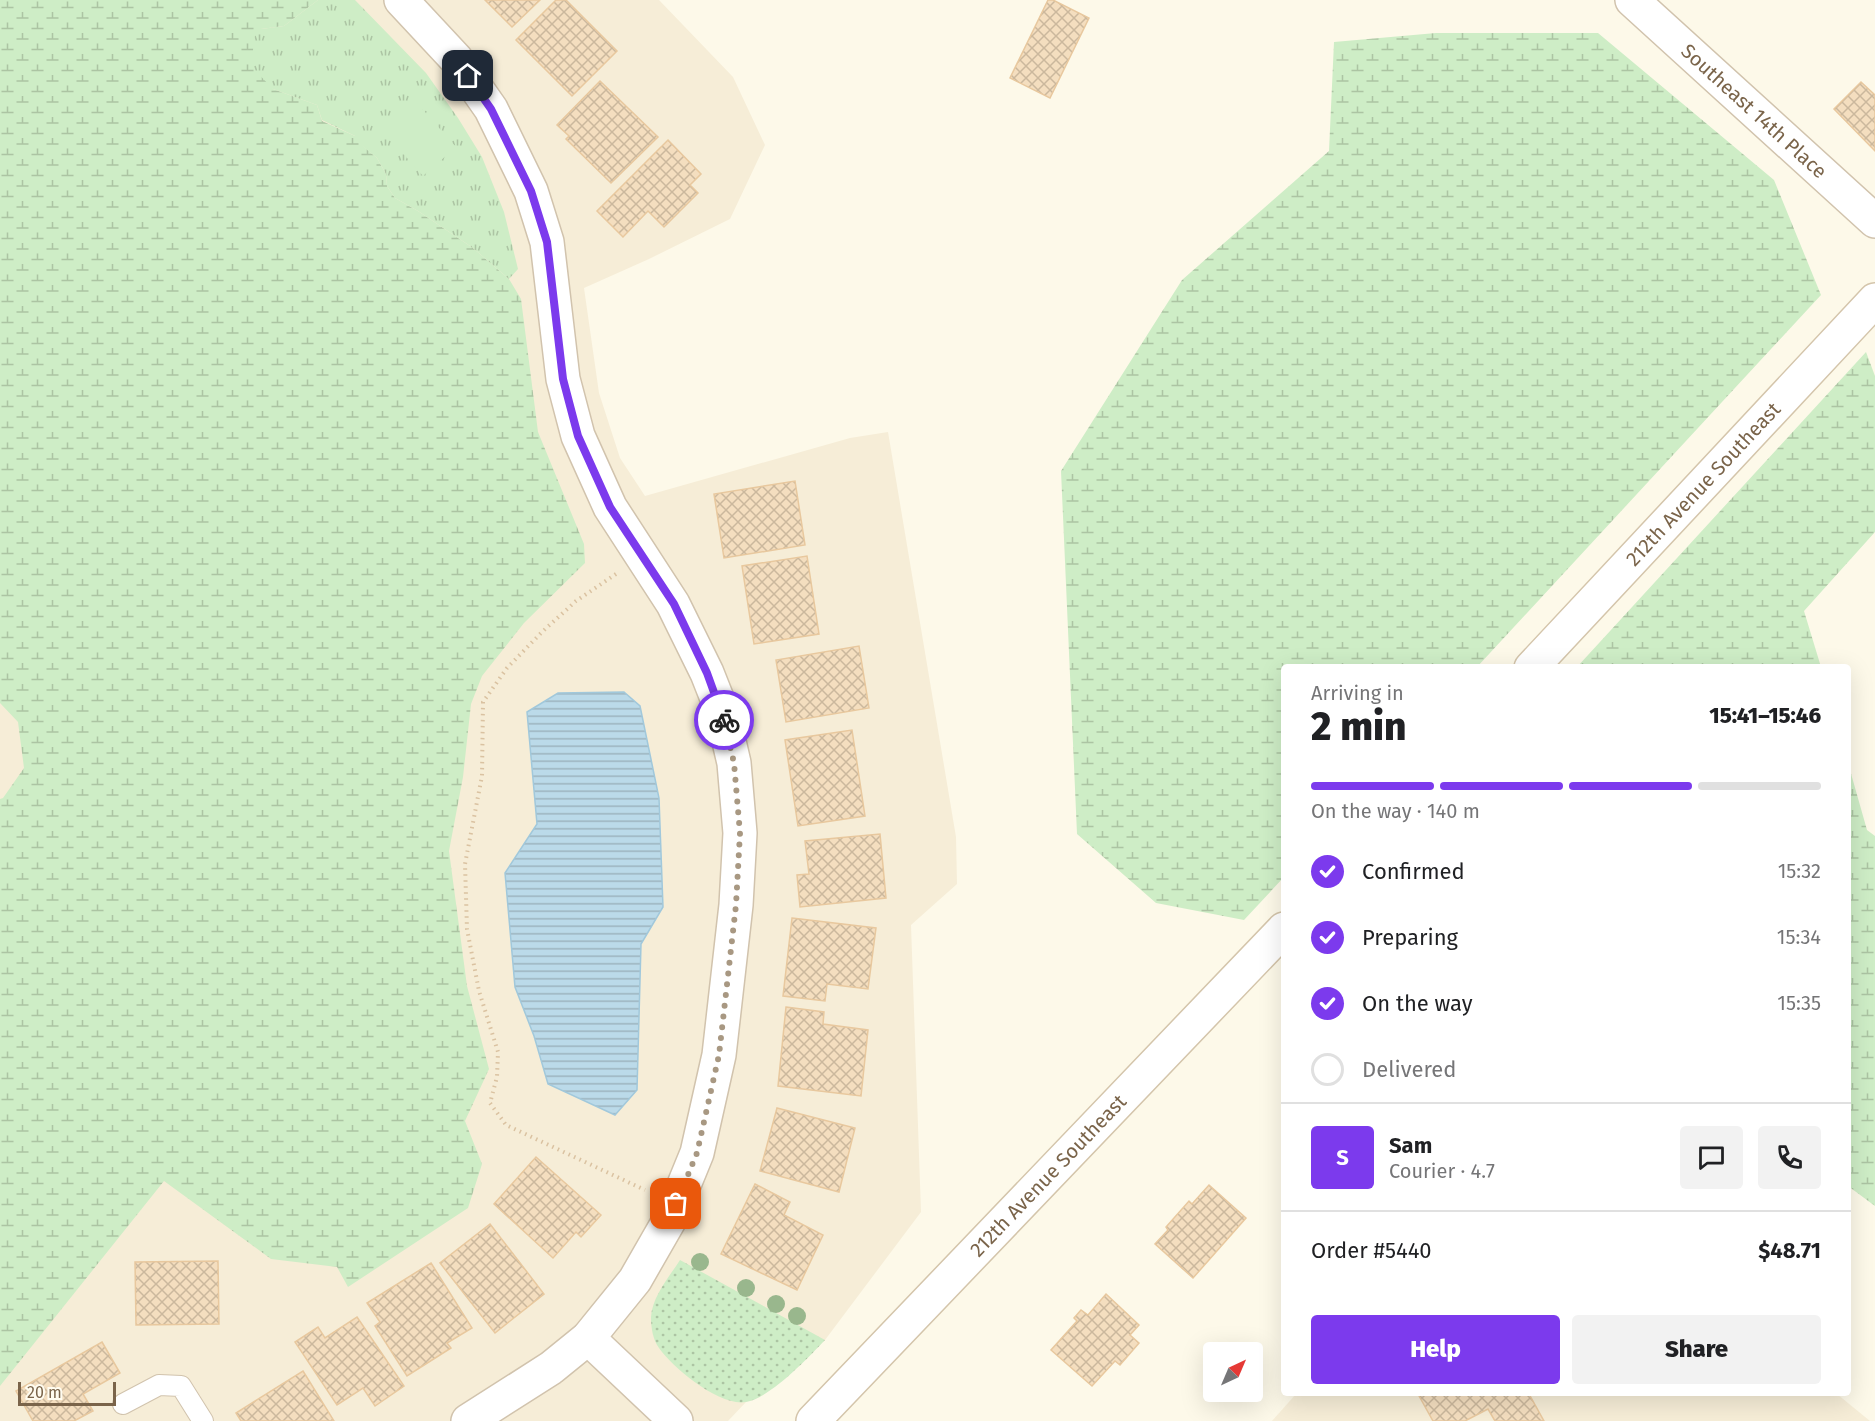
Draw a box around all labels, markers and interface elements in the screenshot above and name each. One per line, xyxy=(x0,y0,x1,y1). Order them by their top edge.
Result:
street label: Southeast 14th Place xyxy=(1676,39,1832,183)
pin xyxy=(442,50,493,101)
icon: home xyxy=(451,59,484,92)
street label: 212th Avenue Southeast xyxy=(1621,397,1786,571)
text: Arriving in xyxy=(1311,681,1404,705)
courier xyxy=(694,690,754,750)
text: 15:41–15:46 xyxy=(1709,702,1821,729)
icon: bike xyxy=(708,704,741,737)
text: 2 min xyxy=(1311,704,1407,750)
text: On the way · 140 m xyxy=(1311,799,1480,823)
icon: check xyxy=(1311,855,1344,888)
text: Confirmed xyxy=(1362,858,1465,885)
text: 15:32 xyxy=(1778,859,1821,883)
icon: check xyxy=(1311,921,1344,954)
text: Preparing xyxy=(1362,924,1458,951)
text: 15:34 xyxy=(1777,925,1821,949)
icon: check xyxy=(1311,987,1344,1020)
text: On the way xyxy=(1362,990,1473,1017)
text: 15:35 xyxy=(1777,991,1821,1015)
text: Delivered xyxy=(1362,1056,1457,1083)
street label: 212th Avenue Southeast xyxy=(965,1089,1132,1261)
button: chat xyxy=(1680,1126,1743,1189)
button: phone xyxy=(1758,1126,1821,1189)
text: Sam xyxy=(1389,1132,1432,1159)
text: S xyxy=(1336,1144,1349,1171)
text: Courier · 4.7 xyxy=(1389,1159,1495,1183)
pin xyxy=(650,1178,701,1229)
icon: bag xyxy=(659,1187,692,1220)
text: Order #5440 xyxy=(1311,1237,1432,1264)
text: $48.71 xyxy=(1758,1237,1821,1264)
button: Help xyxy=(1311,1315,1560,1384)
button: Share xyxy=(1572,1315,1821,1384)
north arrow xyxy=(1203,1342,1263,1402)
map controls xyxy=(1203,1342,1263,1402)
scale bar xyxy=(18,1379,116,1406)
text: 20 m xyxy=(27,1383,62,1402)

